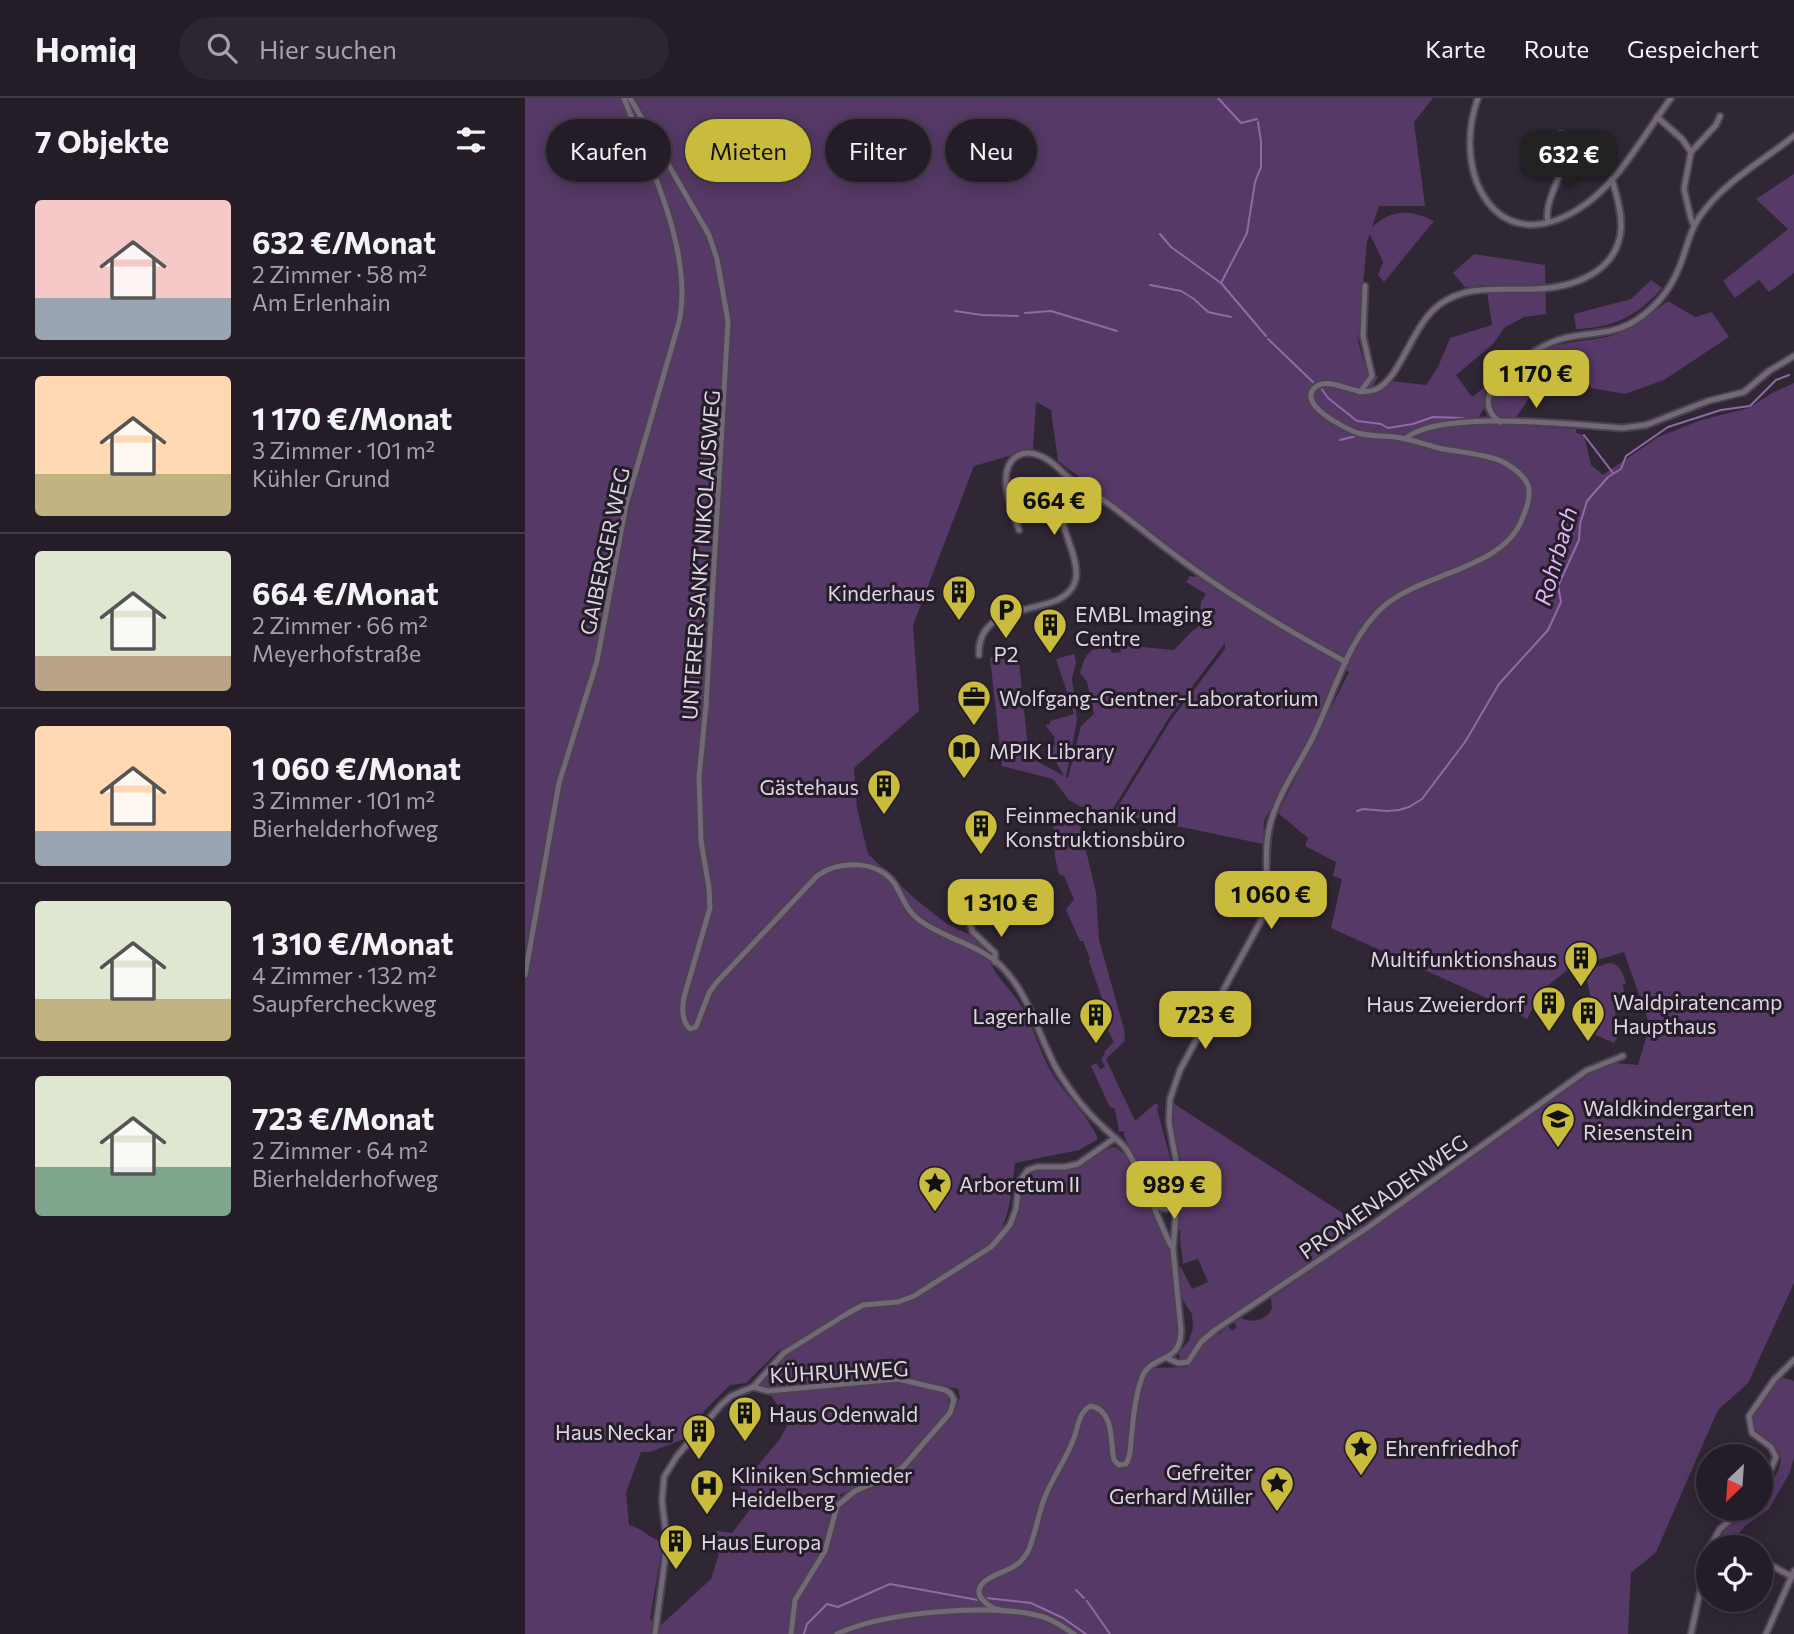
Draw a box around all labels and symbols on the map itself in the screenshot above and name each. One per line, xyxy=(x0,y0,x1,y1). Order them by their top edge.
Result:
pin: 632 € xyxy=(1520,132,1618,191)
pin: 1 170 € xyxy=(1471,350,1601,410)
street label: UNTERER SANKT NIKOLAUSWEG xyxy=(676,389,724,721)
street label: GAIBERGER WEG xyxy=(574,465,634,637)
pin: 664 € xyxy=(1005,478,1103,537)
water label: Rohrbach xyxy=(1528,504,1582,608)
building icon: Kinderhaus xyxy=(940,573,978,622)
place label: Kinderhaus xyxy=(828,580,935,605)
parking icon: P2 xyxy=(987,591,1025,640)
place label: EMBL Imaging Centre xyxy=(1075,601,1213,650)
building icon: EMBL Imaging Centre xyxy=(1031,606,1069,655)
place label: P2 xyxy=(994,641,1018,666)
office icon: Wolfgang-Gentner-Laboratorium xyxy=(955,678,993,727)
place label: Wolfgang-Gentner-Laboratorium xyxy=(999,685,1319,710)
library icon: MPIK Library xyxy=(945,731,983,780)
place label: MPIK Library xyxy=(989,738,1115,763)
building icon: Gästehaus xyxy=(865,767,903,816)
place label: Gästehaus xyxy=(759,774,859,799)
place label: Feinmechanik und Konstruktionsbüro xyxy=(1005,802,1185,851)
building icon: Feinmechanik und Konstruktionsbüro xyxy=(962,807,1000,856)
pin: 1 060 € xyxy=(1206,872,1336,931)
pin: 1 310 € xyxy=(936,880,1066,939)
building icon: Multifunktionshaus xyxy=(1562,939,1600,988)
place label: Multifunktionshaus xyxy=(1370,946,1557,971)
building icon: Haus Zweierdorf xyxy=(1530,984,1568,1033)
place label: Waldpiratencamp Haupthaus xyxy=(1613,989,1782,1038)
place label: Haus Zweierdorf xyxy=(1366,991,1526,1016)
pin: 723 € xyxy=(1156,992,1254,1051)
building icon: Waldpiratencamp Haupthaus xyxy=(1569,994,1607,1043)
building icon: Lagerhalle xyxy=(1077,996,1115,1045)
place label: Lagerhalle xyxy=(973,1003,1071,1028)
place label: Waldkindergarten Riesenstein xyxy=(1583,1095,1754,1144)
school or university icon: Waldkindergarten Riesenstein xyxy=(1539,1100,1577,1149)
street label: PROMENADENWEG xyxy=(1294,1129,1472,1263)
pin: 989 € xyxy=(1125,1162,1223,1221)
place icon: Arboretum II xyxy=(916,1164,954,1213)
place label: Arboretum II xyxy=(959,1171,1080,1196)
street label: KÜHRUHWEG xyxy=(769,1355,909,1387)
building icon: Haus Odenwald xyxy=(726,1394,764,1443)
place label: Haus Odenwald xyxy=(769,1401,918,1426)
building icon: Haus Neckar xyxy=(680,1412,718,1461)
place label: Haus Neckar xyxy=(555,1419,675,1444)
place icon: Ehrenfriedhof xyxy=(1342,1428,1380,1477)
place label: Ehrenfriedhof xyxy=(1385,1435,1519,1460)
north arrow xyxy=(1696,1444,1773,1521)
place label: Gefreiter Gerhard Müller xyxy=(1109,1459,1253,1508)
place label: Kliniken Schmieder Heidelberg xyxy=(731,1462,912,1511)
place icon: Gefreiter Gerhard Müller xyxy=(1258,1464,1296,1513)
hospital icon: Kliniken Schmieder Heidelberg xyxy=(688,1467,726,1516)
building icon: Haus Europa xyxy=(657,1522,695,1571)
place label: Haus Europa xyxy=(701,1529,821,1554)

